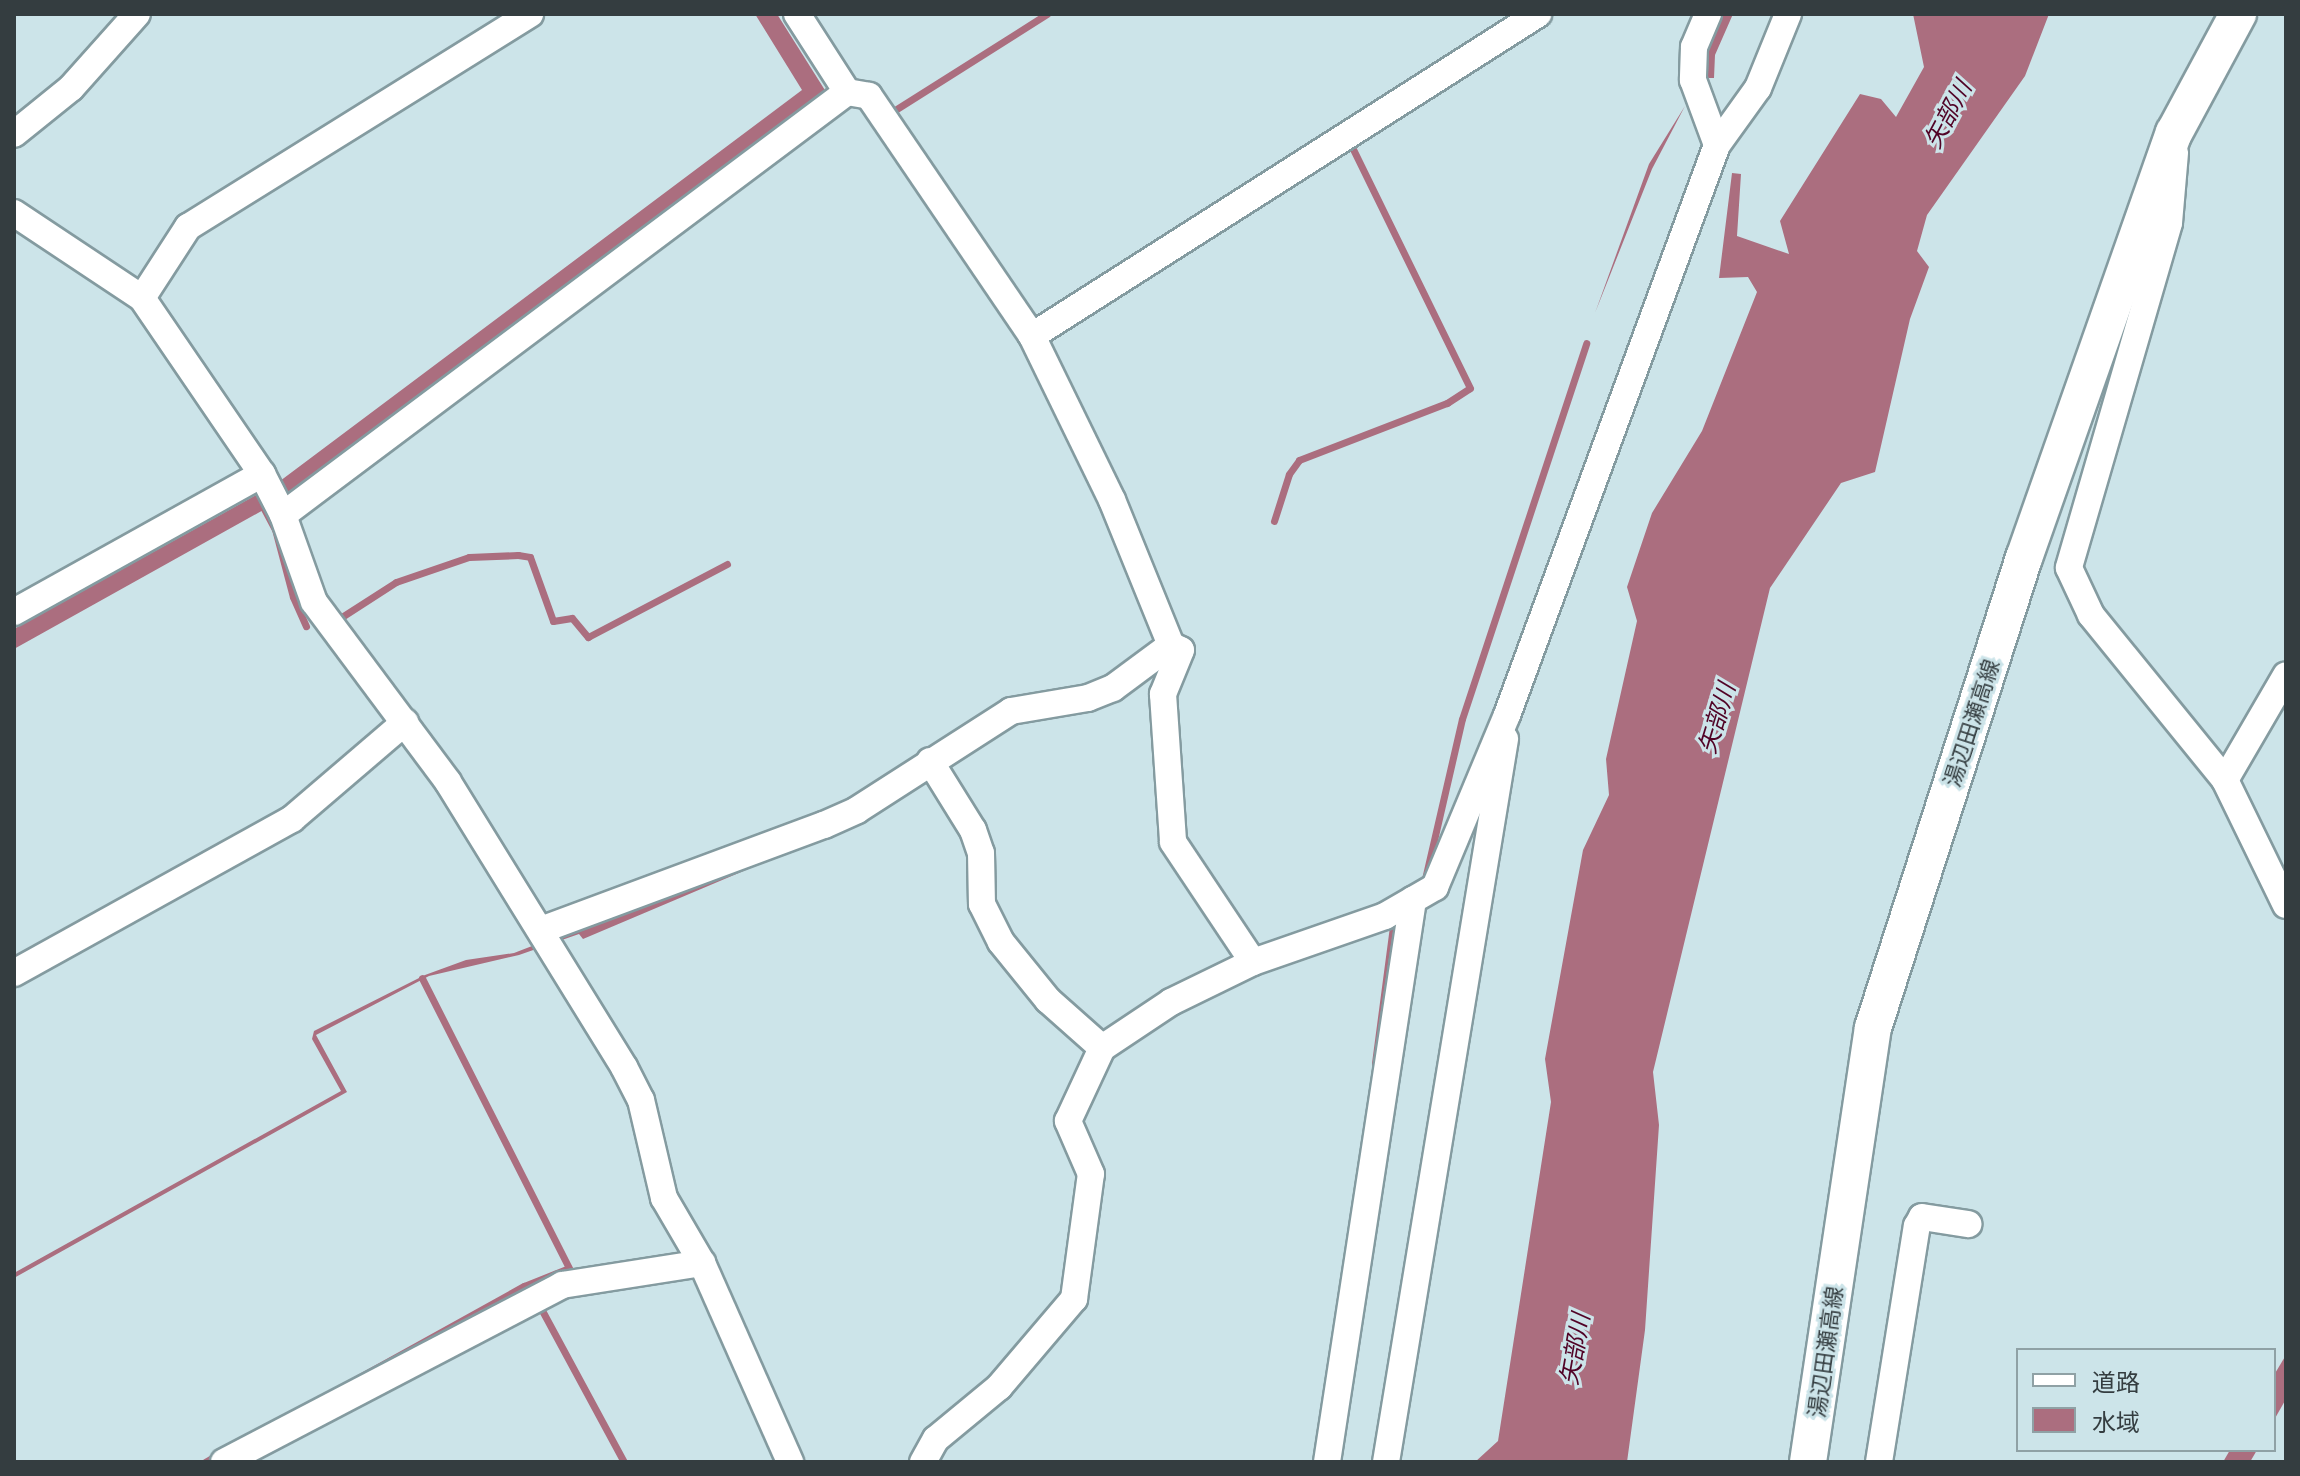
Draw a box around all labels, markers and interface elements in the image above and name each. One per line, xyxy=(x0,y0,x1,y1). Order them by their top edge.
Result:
water label: 矢部川 xyxy=(1917,75,1977,153)
street label: 湯辺田瀬高線 xyxy=(1938,656,2004,790)
water label: 矢部川 xyxy=(1692,679,1740,757)
street label: 湯辺田瀬高線 xyxy=(1803,1285,1847,1419)
water label: 矢部川 xyxy=(1554,1311,1594,1387)
legend xyxy=(2016,1348,2276,1452)
text: 道路 xyxy=(2092,1367,2140,1396)
text: 水域 xyxy=(2092,1407,2140,1436)

